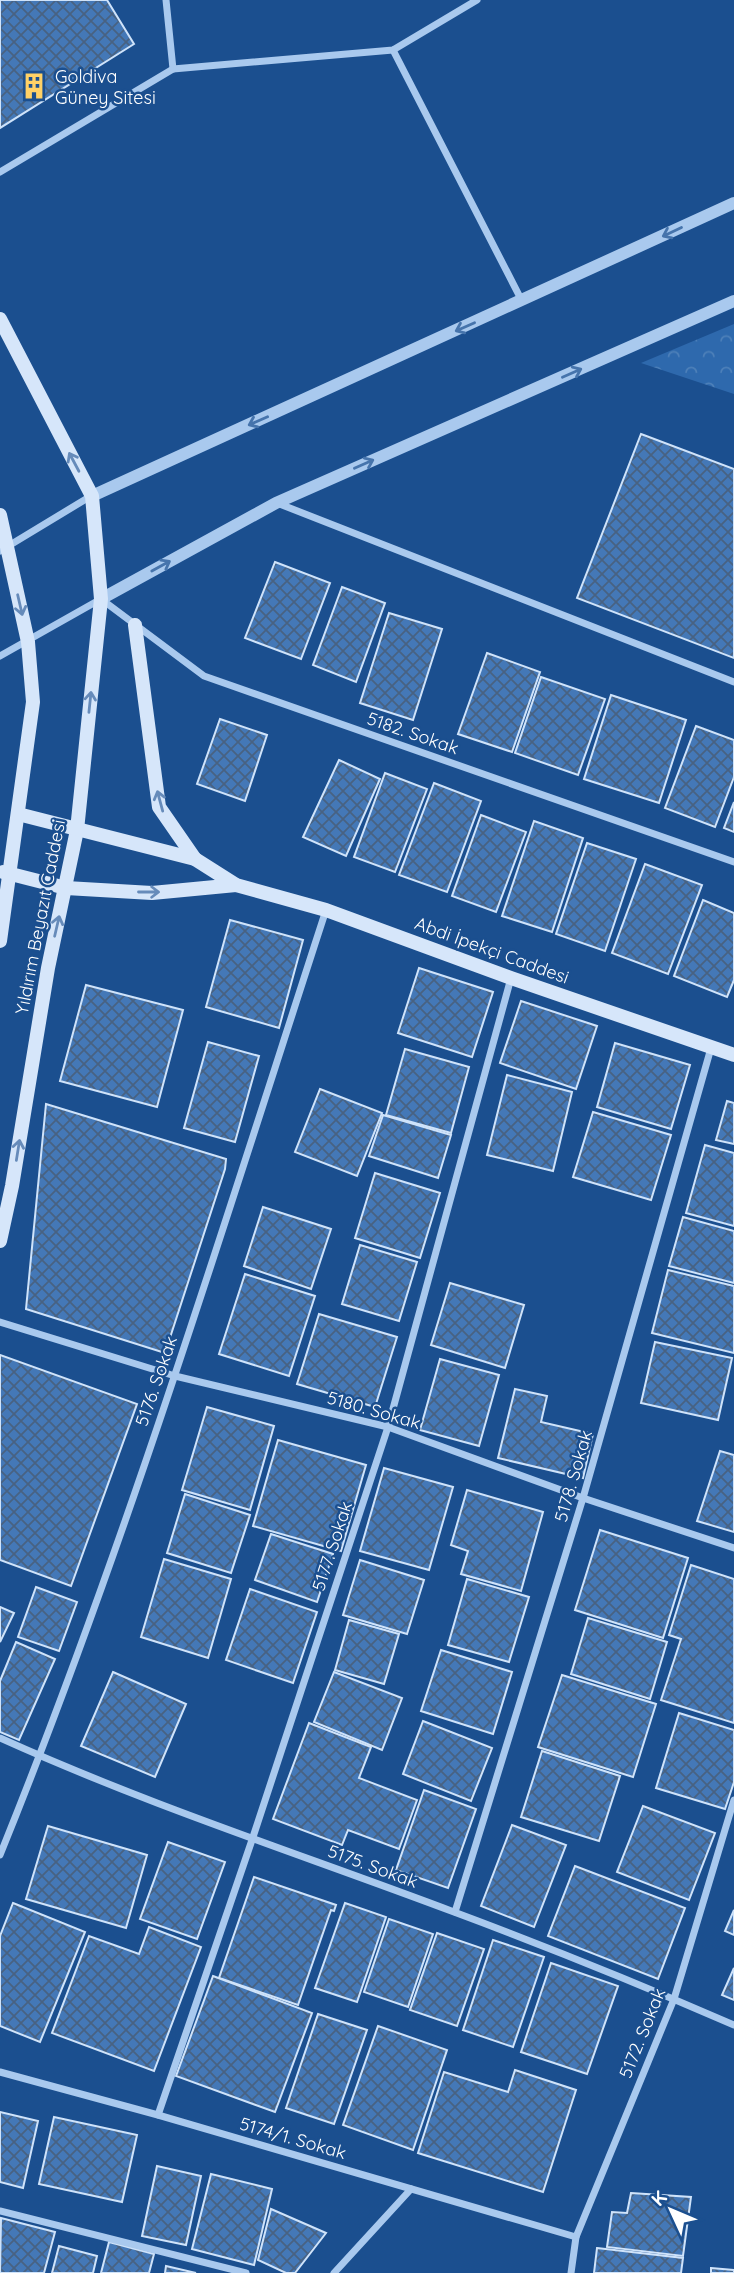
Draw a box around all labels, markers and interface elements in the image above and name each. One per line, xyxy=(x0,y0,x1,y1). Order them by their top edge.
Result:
place label: Goldiva Güney Sitesi xyxy=(55,65,156,109)
building icon: Goldiva Güney Sitesi xyxy=(19,71,49,101)
one-way arrow xyxy=(662,225,683,239)
one-way arrow xyxy=(455,321,477,334)
one-way arrow xyxy=(561,365,583,378)
one-way arrow xyxy=(248,415,269,428)
one-way arrow xyxy=(67,452,81,472)
one-way arrow xyxy=(353,457,374,470)
one-way arrow xyxy=(150,559,171,572)
one-way arrow xyxy=(14,593,27,616)
one-way arrow xyxy=(84,691,97,713)
street label: 5182. Sokak xyxy=(364,707,462,759)
one-way arrow xyxy=(153,790,166,813)
street label: Yıldırım Beyazıt Caddesi xyxy=(10,818,70,1016)
one-way arrow xyxy=(138,885,161,899)
street label: Abdi İpekçi Caddesi xyxy=(412,911,572,989)
one-way arrow xyxy=(51,915,65,938)
one-way arrow xyxy=(12,1139,25,1162)
street label: 5176. Sokak xyxy=(130,1333,182,1429)
street label: 5180. Sokak xyxy=(325,1386,423,1434)
street label: 5178. Sokak xyxy=(549,1427,597,1525)
street label: 5177. Sokak xyxy=(307,1498,357,1594)
street label: 5175. Sokak xyxy=(325,1839,421,1893)
street label: 5172. Sokak xyxy=(614,1985,670,2081)
street label: 5174/1. Sokak xyxy=(237,2112,349,2164)
north arrow xyxy=(636,2175,706,2245)
text: K xyxy=(646,2185,672,2211)

